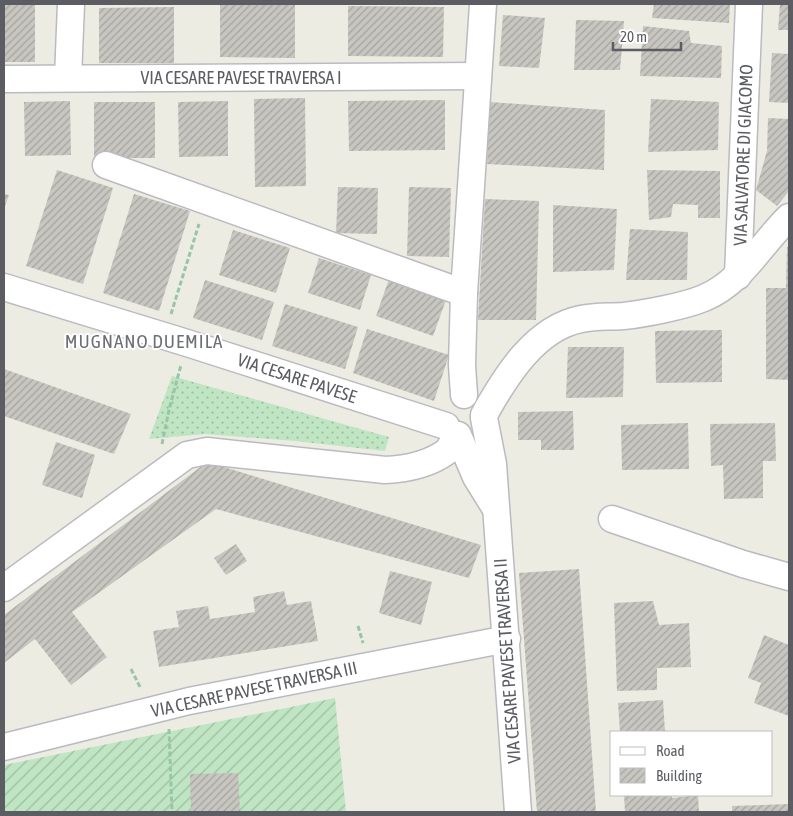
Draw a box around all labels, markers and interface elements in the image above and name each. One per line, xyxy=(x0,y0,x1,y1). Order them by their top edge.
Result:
scale bar xyxy=(613,20,680,52)
text: 20 m xyxy=(620,28,647,45)
street label: VIA SALVATORE DI GIACOMO xyxy=(729,64,757,246)
street label: VIA CESARE PAVESE TRAVERSA I xyxy=(140,67,342,88)
district label: MUGNANO DUEMILA xyxy=(65,330,223,352)
street label: VIA CESARE PAVESE xyxy=(235,349,360,407)
street label: VIA CESARE PAVESE TRAVERSA II xyxy=(489,558,525,764)
street label: VIA CESARE PAVESE TRAVERSA III xyxy=(149,657,359,721)
legend xyxy=(610,731,773,796)
text: Road xyxy=(656,742,685,759)
text: Building xyxy=(656,767,702,784)

